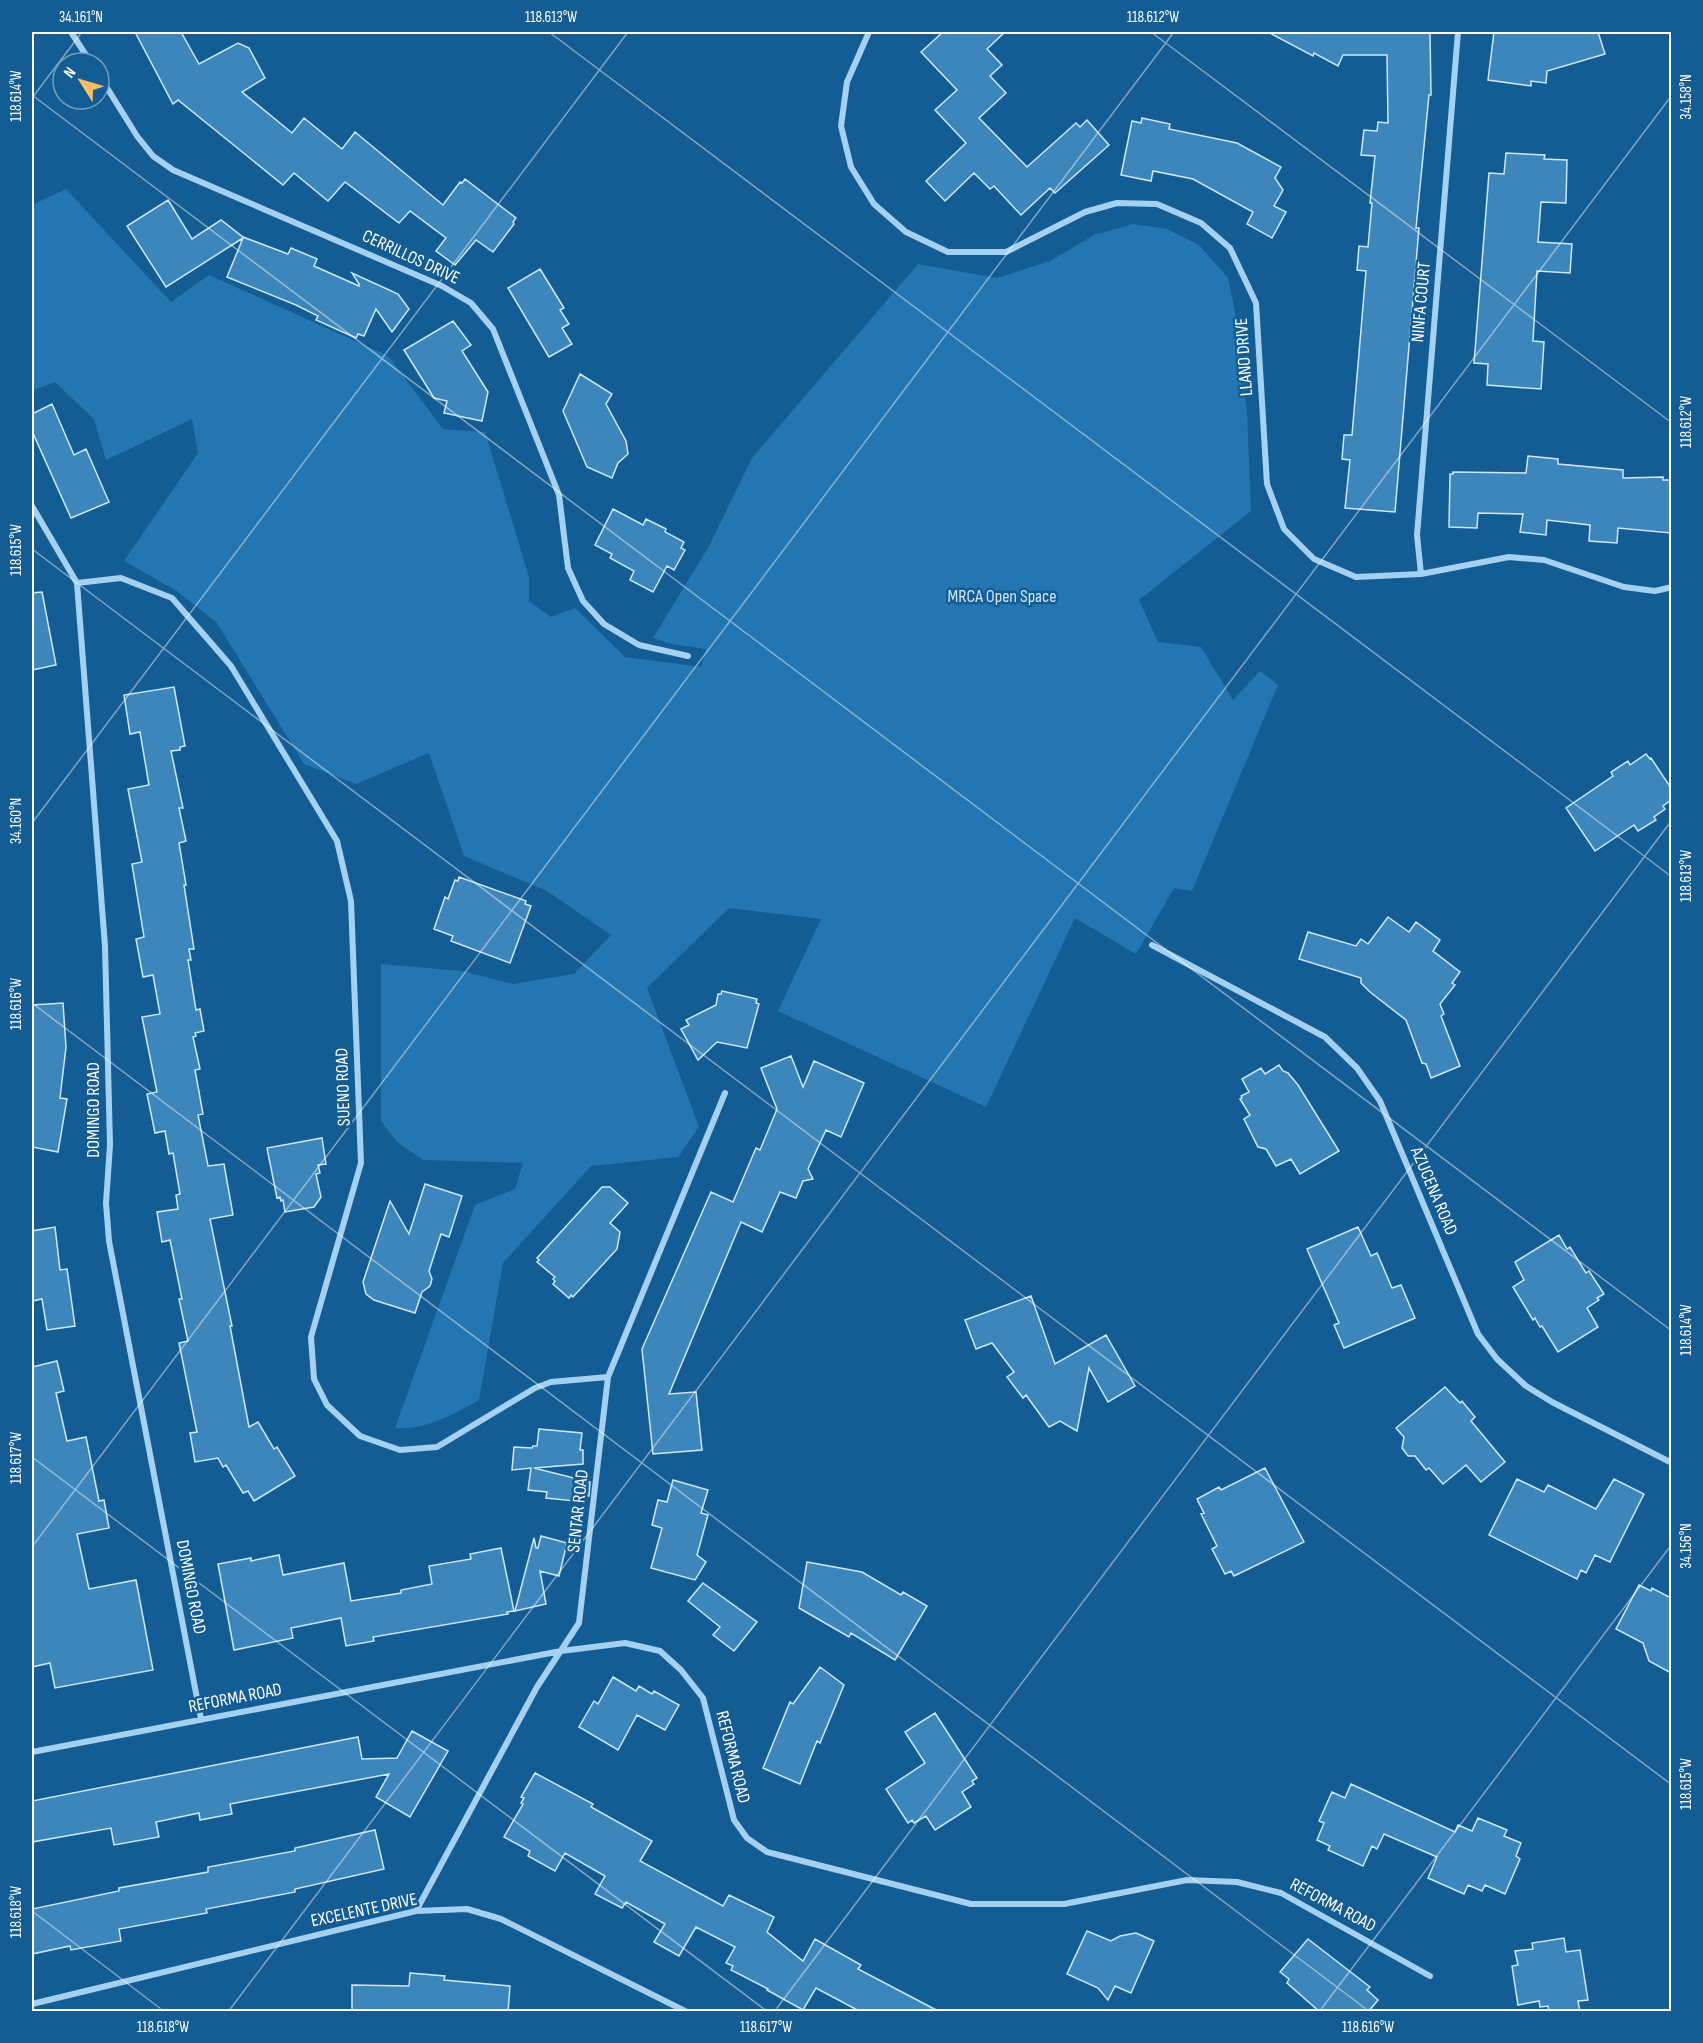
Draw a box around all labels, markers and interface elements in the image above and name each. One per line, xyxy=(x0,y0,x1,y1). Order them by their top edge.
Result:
text: 34.161°N xyxy=(59,8,103,27)
text: 118.613°W xyxy=(525,8,577,27)
text: 118.612°W xyxy=(1127,8,1179,27)
north arrow xyxy=(51,51,111,111)
text: N xyxy=(60,64,80,82)
text: 118.614°W xyxy=(7,70,26,122)
text: 34.158°N xyxy=(1677,74,1696,120)
street label: CERRILLOS DRIVE xyxy=(359,225,463,289)
street label: NINFA COURT xyxy=(1407,261,1435,343)
street label: LLANO DRIVE xyxy=(1231,317,1257,397)
text: 118.612°W xyxy=(1677,396,1696,448)
text: 118.615°W xyxy=(7,524,26,576)
park label: MRCA Open Space xyxy=(948,586,1056,607)
text: 34.160°N xyxy=(7,798,26,844)
text: 118.613°W xyxy=(1677,850,1696,902)
text: 118.616°W xyxy=(7,978,26,1030)
street label: SUENO ROAD xyxy=(331,1047,355,1127)
street label: DOMINGO ROAD xyxy=(83,1062,104,1158)
street label: AZUCENA ROAD xyxy=(1406,1143,1462,1238)
text: 118.614°W xyxy=(1677,1304,1696,1356)
text: 118.617°W xyxy=(7,1432,26,1484)
street label: SENTAR ROAD xyxy=(563,1468,593,1554)
text: 34.156°N xyxy=(1677,1523,1696,1569)
street label: DOMINGO ROAD xyxy=(172,1538,210,1636)
street label: REFORMA ROAD xyxy=(187,1679,283,1717)
street label: REFORMA ROAD xyxy=(711,1709,755,1805)
text: 118.615°W xyxy=(1677,1758,1696,1810)
street label: REFORMA ROAD xyxy=(1286,1874,1380,1936)
text: 118.618°W xyxy=(7,1886,26,1938)
street label: EXCELENTE DRIVE xyxy=(309,1888,419,1932)
text: 118.618°W xyxy=(137,2018,189,2037)
text: 118.617°W xyxy=(740,2018,792,2037)
text: 118.616°W xyxy=(1342,2018,1394,2037)

